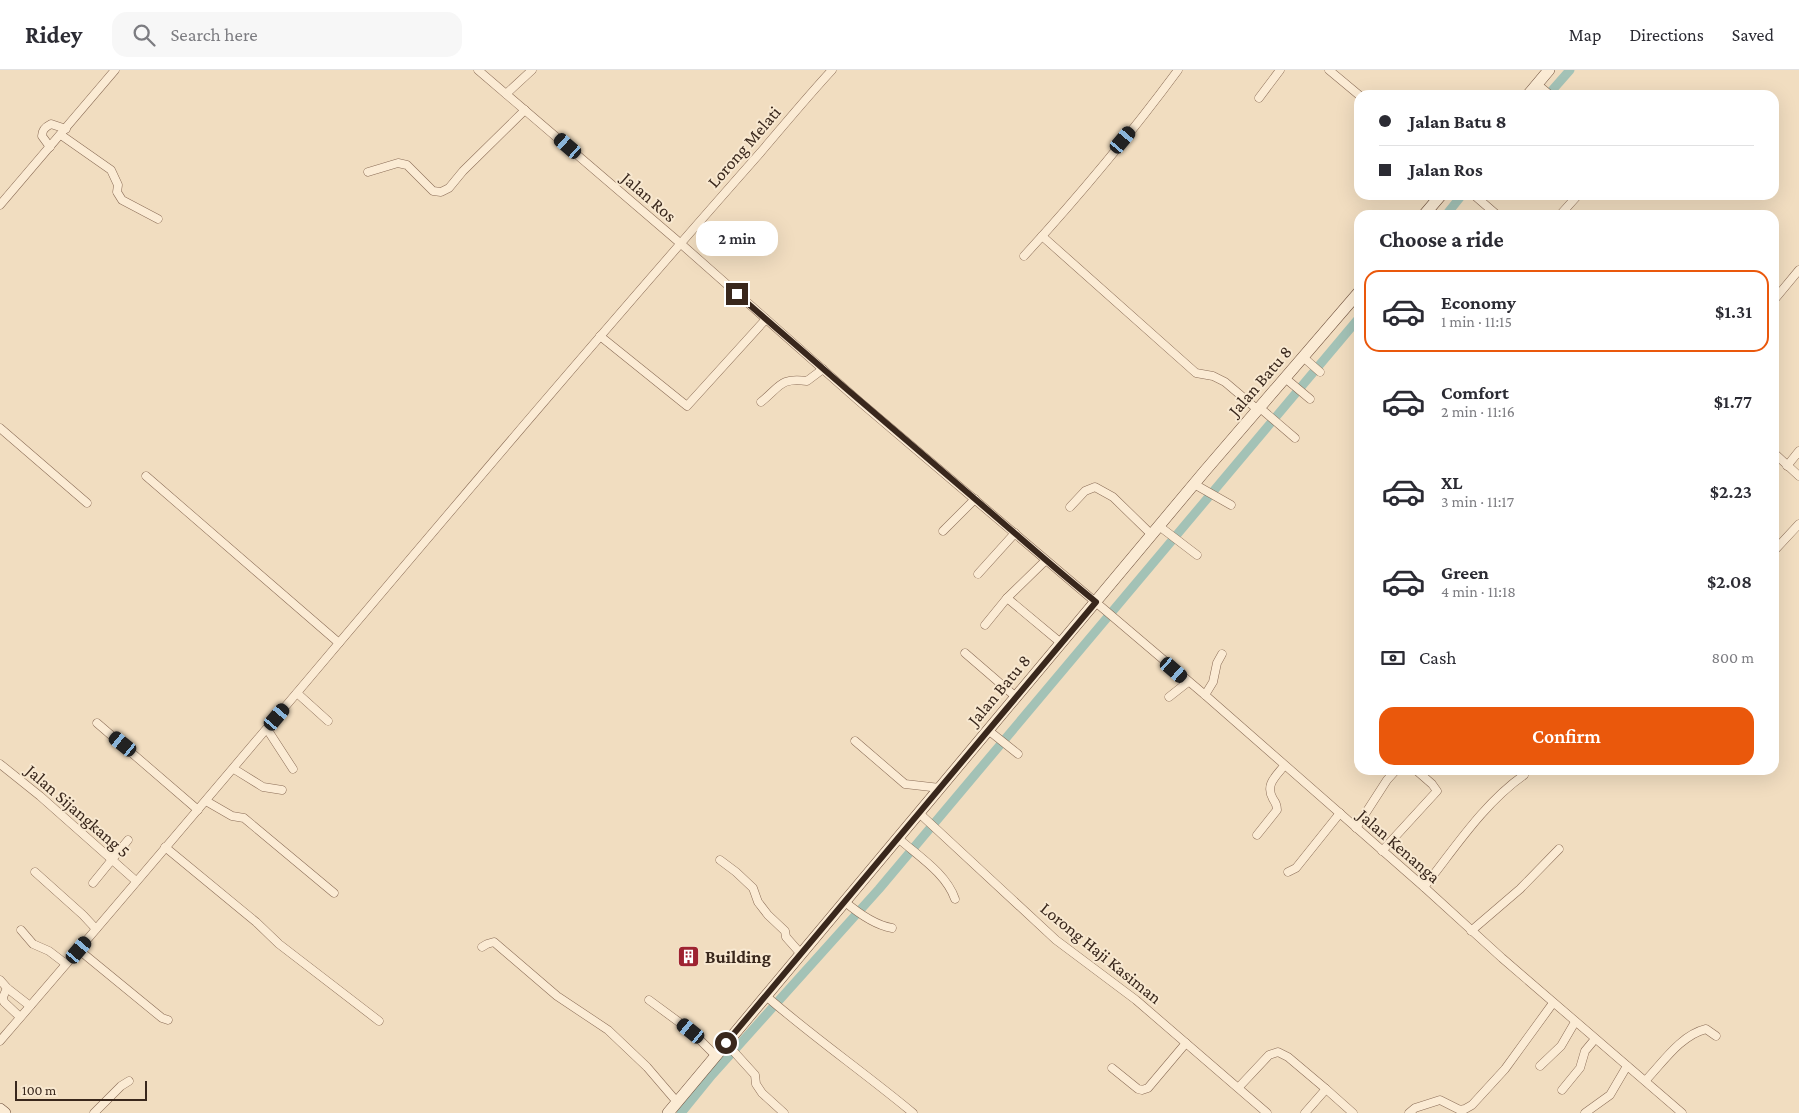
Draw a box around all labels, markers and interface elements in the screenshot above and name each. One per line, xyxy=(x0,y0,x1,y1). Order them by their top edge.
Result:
search box xyxy=(112,12,462,57)
text: Ridey xyxy=(25,21,82,48)
icon: search xyxy=(130,21,158,49)
text: Search here xyxy=(170,24,258,45)
text: Map xyxy=(1569,25,1601,45)
text: Directions xyxy=(1629,25,1704,45)
text: Saved xyxy=(1732,25,1774,45)
street label: Lorong Melati xyxy=(703,102,785,192)
text: Jalan Batu 8 xyxy=(1409,111,1507,132)
car xyxy=(1107,124,1138,156)
car xyxy=(551,130,584,162)
text: Jalan Ros xyxy=(1409,159,1483,180)
street label: Jalan Ros xyxy=(616,167,680,226)
callout: 2 min xyxy=(696,222,778,256)
text: Choose a ride xyxy=(1379,227,1504,252)
text: 2 min xyxy=(718,230,756,247)
route end xyxy=(726,283,748,305)
icon: car xyxy=(1381,289,1426,334)
text: Economy xyxy=(1441,292,1516,313)
text: $1.31 xyxy=(1715,301,1752,322)
text: 1 min · 11:15 xyxy=(1441,313,1512,330)
street label: Jalan Batu 8 xyxy=(1223,342,1296,422)
icon: car xyxy=(1381,379,1426,424)
text: Comfort xyxy=(1441,382,1509,403)
text: $1.77 xyxy=(1714,391,1752,412)
text: 2 min · 11:16 xyxy=(1441,403,1515,420)
icon: car xyxy=(1381,469,1426,514)
text: XL xyxy=(1441,472,1463,493)
text: $2.23 xyxy=(1710,481,1752,502)
text: 3 min · 11:17 xyxy=(1441,493,1514,510)
icon: car xyxy=(1381,559,1426,604)
text: Green xyxy=(1441,562,1489,583)
text: $2.08 xyxy=(1707,571,1752,592)
text: 4 min · 11:18 xyxy=(1441,583,1516,600)
icon: cash xyxy=(1379,644,1407,672)
text: Cash xyxy=(1419,647,1457,668)
text: 800 m xyxy=(1711,649,1754,666)
street label: Jalan Batu 8 xyxy=(962,650,1034,731)
car xyxy=(1157,654,1190,686)
car xyxy=(261,701,292,733)
button: Confirm xyxy=(1379,707,1754,765)
car xyxy=(106,729,139,759)
street label: Jalan Sijangkang 5 xyxy=(20,759,134,862)
street label: Jalan Kenanga xyxy=(1352,804,1444,887)
street label: Lorong Haji Kasiman xyxy=(1036,898,1166,1009)
car xyxy=(63,934,94,966)
building icon: Building xyxy=(677,945,701,969)
place label: Building xyxy=(705,947,771,967)
car xyxy=(674,1016,707,1046)
route start xyxy=(715,1032,737,1054)
scale bar xyxy=(15,1078,148,1101)
text: 100 m xyxy=(22,1082,56,1098)

